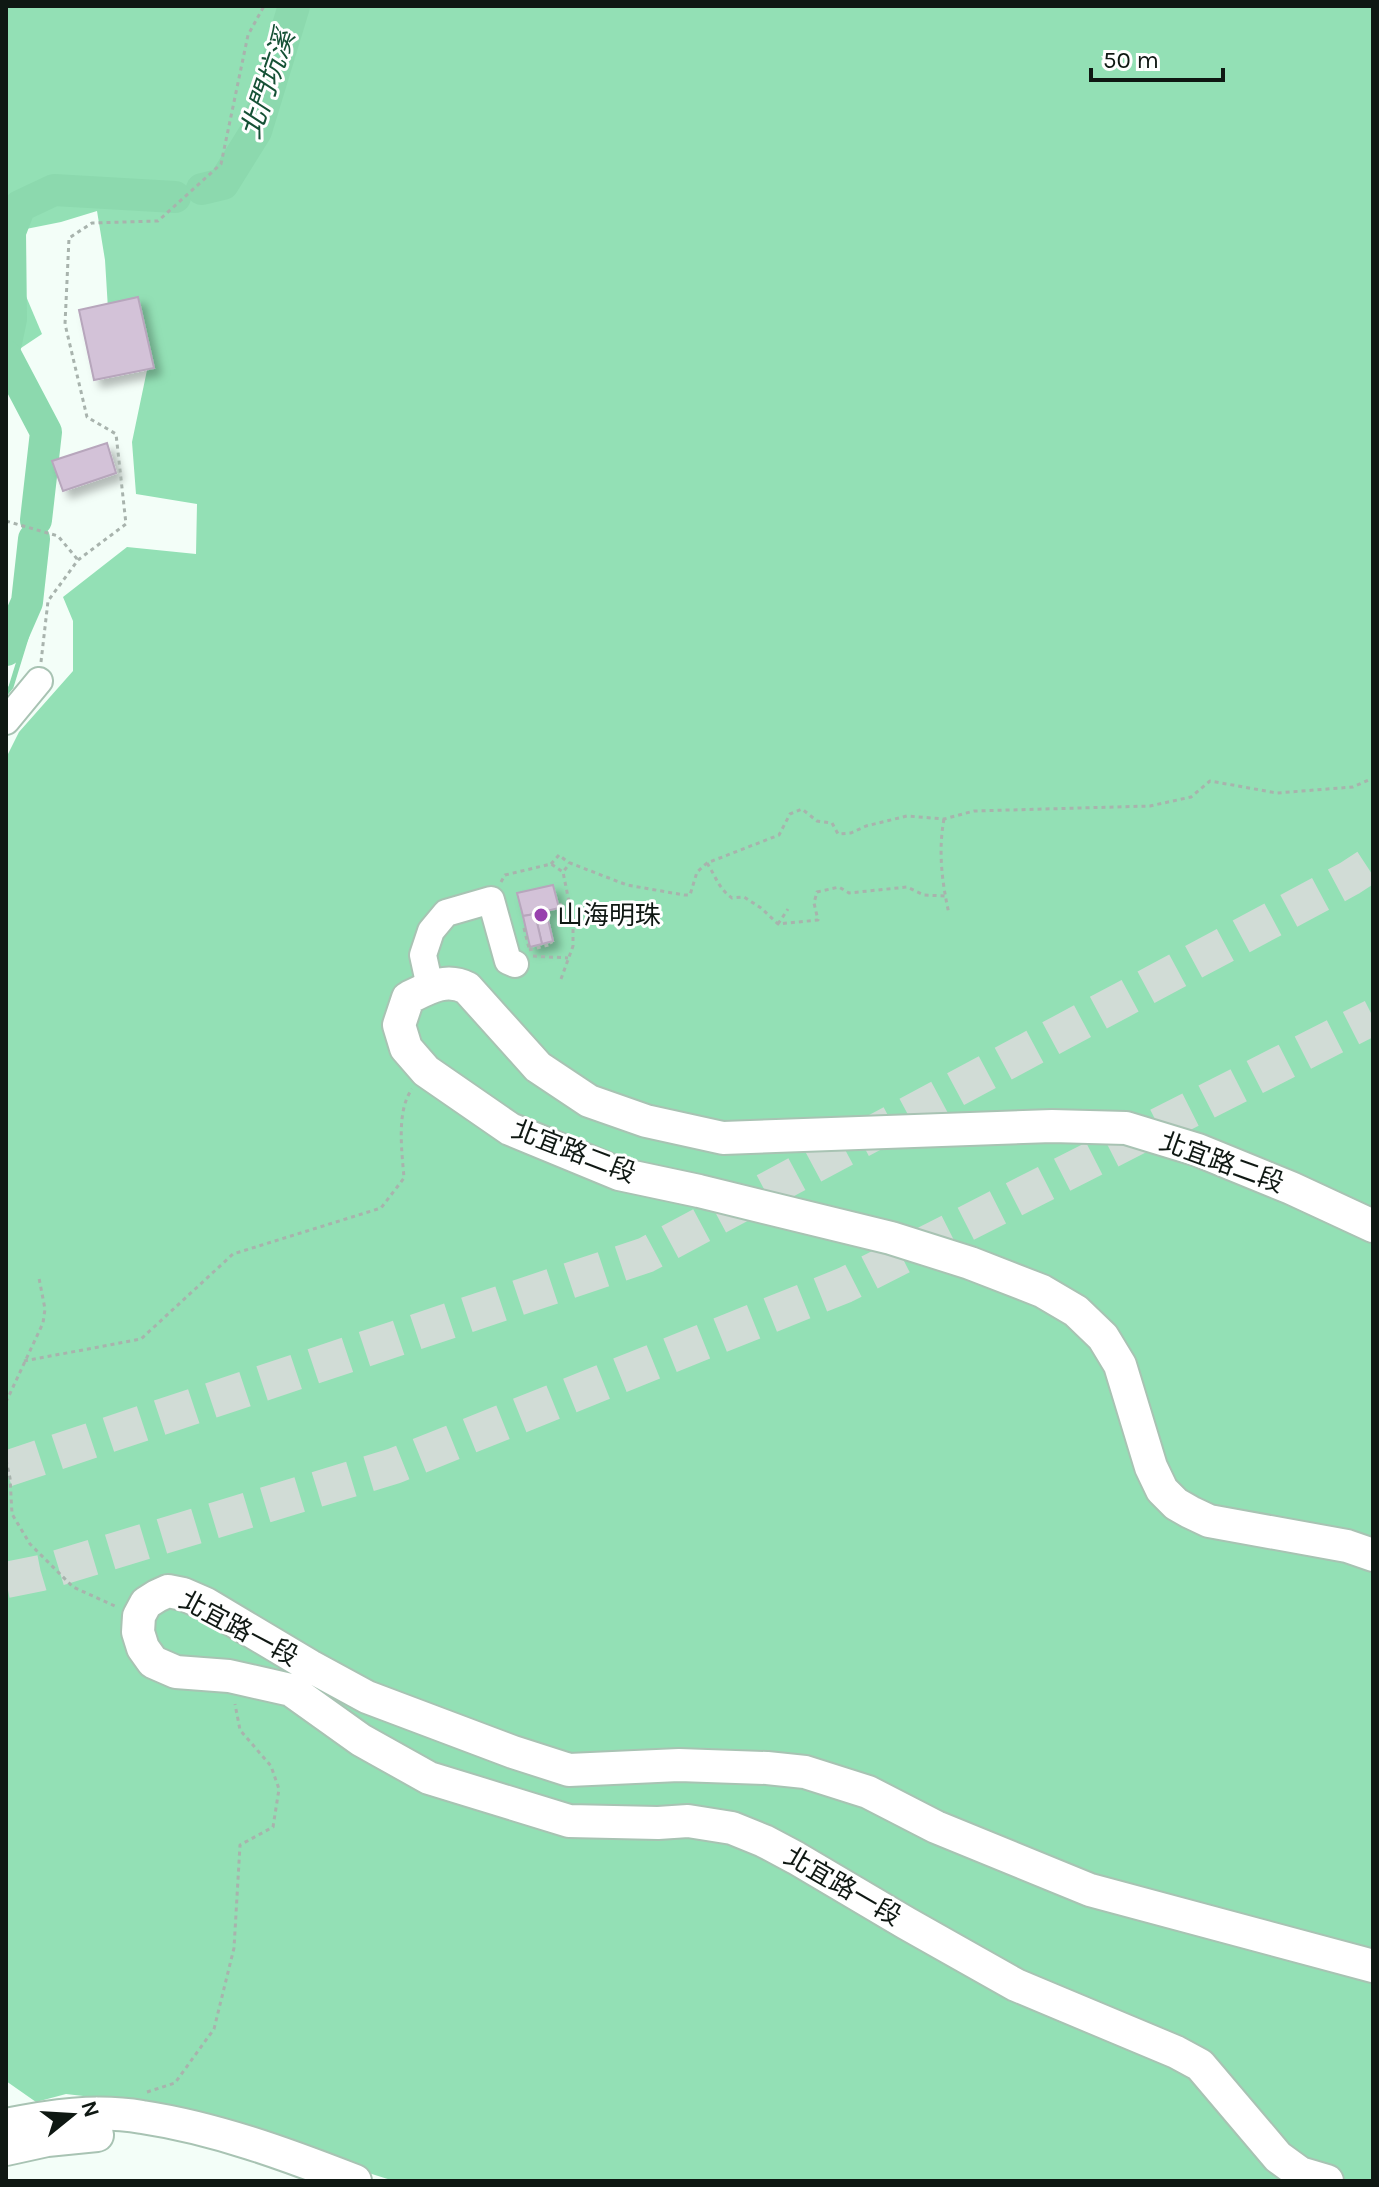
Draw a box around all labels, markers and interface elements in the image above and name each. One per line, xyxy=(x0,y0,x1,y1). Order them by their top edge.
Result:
water label: 北門坑溪 xyxy=(234,22,303,142)
scale bar xyxy=(1091,32,1223,82)
text: 50 m xyxy=(1103,46,1159,74)
place label: 山海明珠 xyxy=(557,900,661,931)
marker: 山海明珠 xyxy=(532,906,550,924)
street label: 北宜路二段 xyxy=(508,1114,640,1189)
street label: 北宜路二段 xyxy=(1155,1126,1288,1199)
street label: 北宜路一段 xyxy=(174,1584,303,1673)
street label: 北宜路一段 xyxy=(779,1841,907,1932)
north arrow xyxy=(32,2075,112,2155)
text: N xyxy=(75,2098,105,2121)

